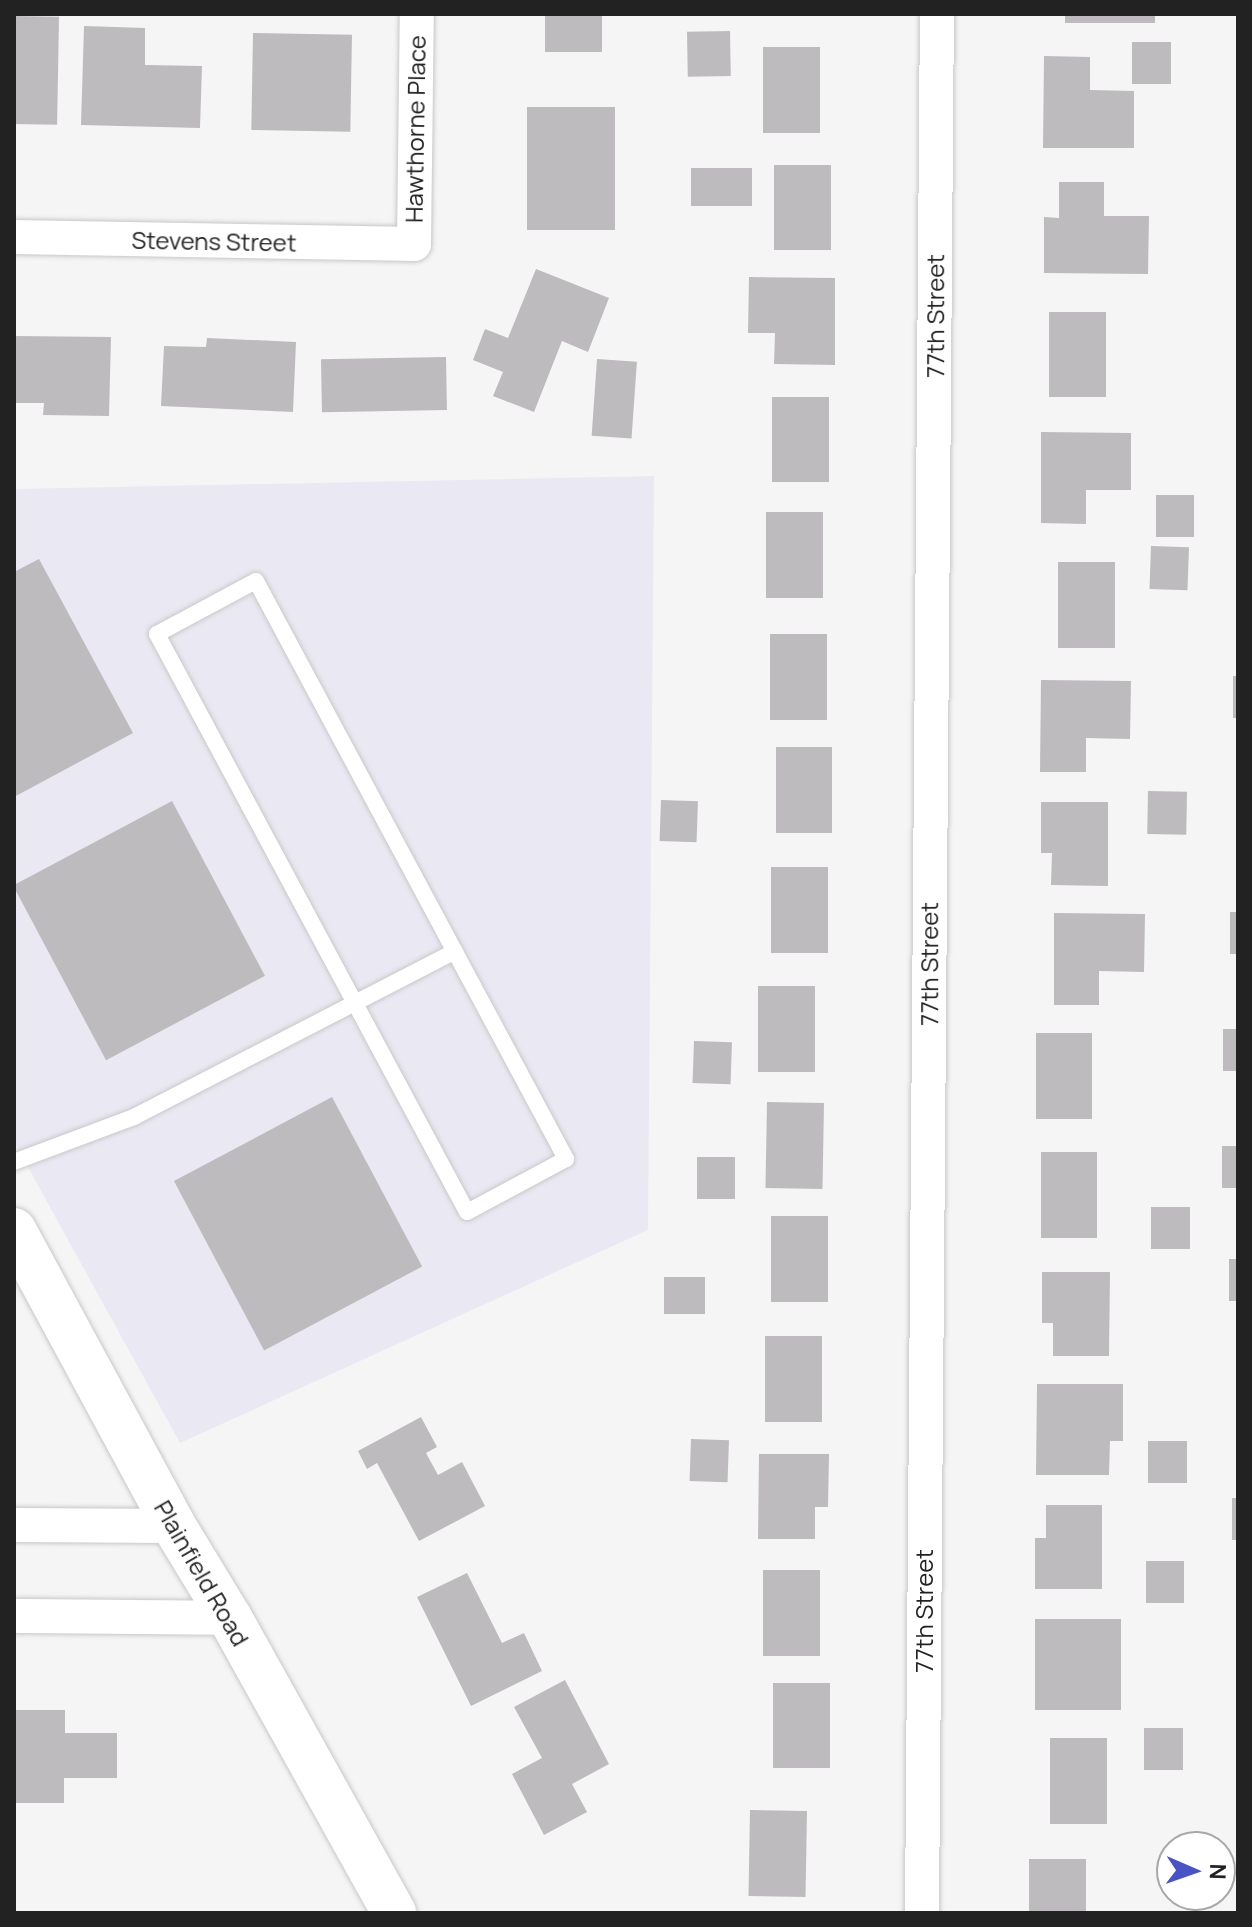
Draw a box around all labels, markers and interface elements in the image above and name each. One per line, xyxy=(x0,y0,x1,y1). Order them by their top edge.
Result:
street label: Hawthorne Place xyxy=(399,35,431,223)
street label: Stevens Street xyxy=(131,225,297,257)
street label: 77th Street xyxy=(921,254,949,378)
street label: 77th Street xyxy=(915,902,943,1026)
street label: Plainfield Road xyxy=(149,1495,255,1651)
street label: 77th Street xyxy=(910,1549,938,1673)
north arrow xyxy=(1156,1831,1236,1911)
text: N xyxy=(1203,1863,1233,1880)

